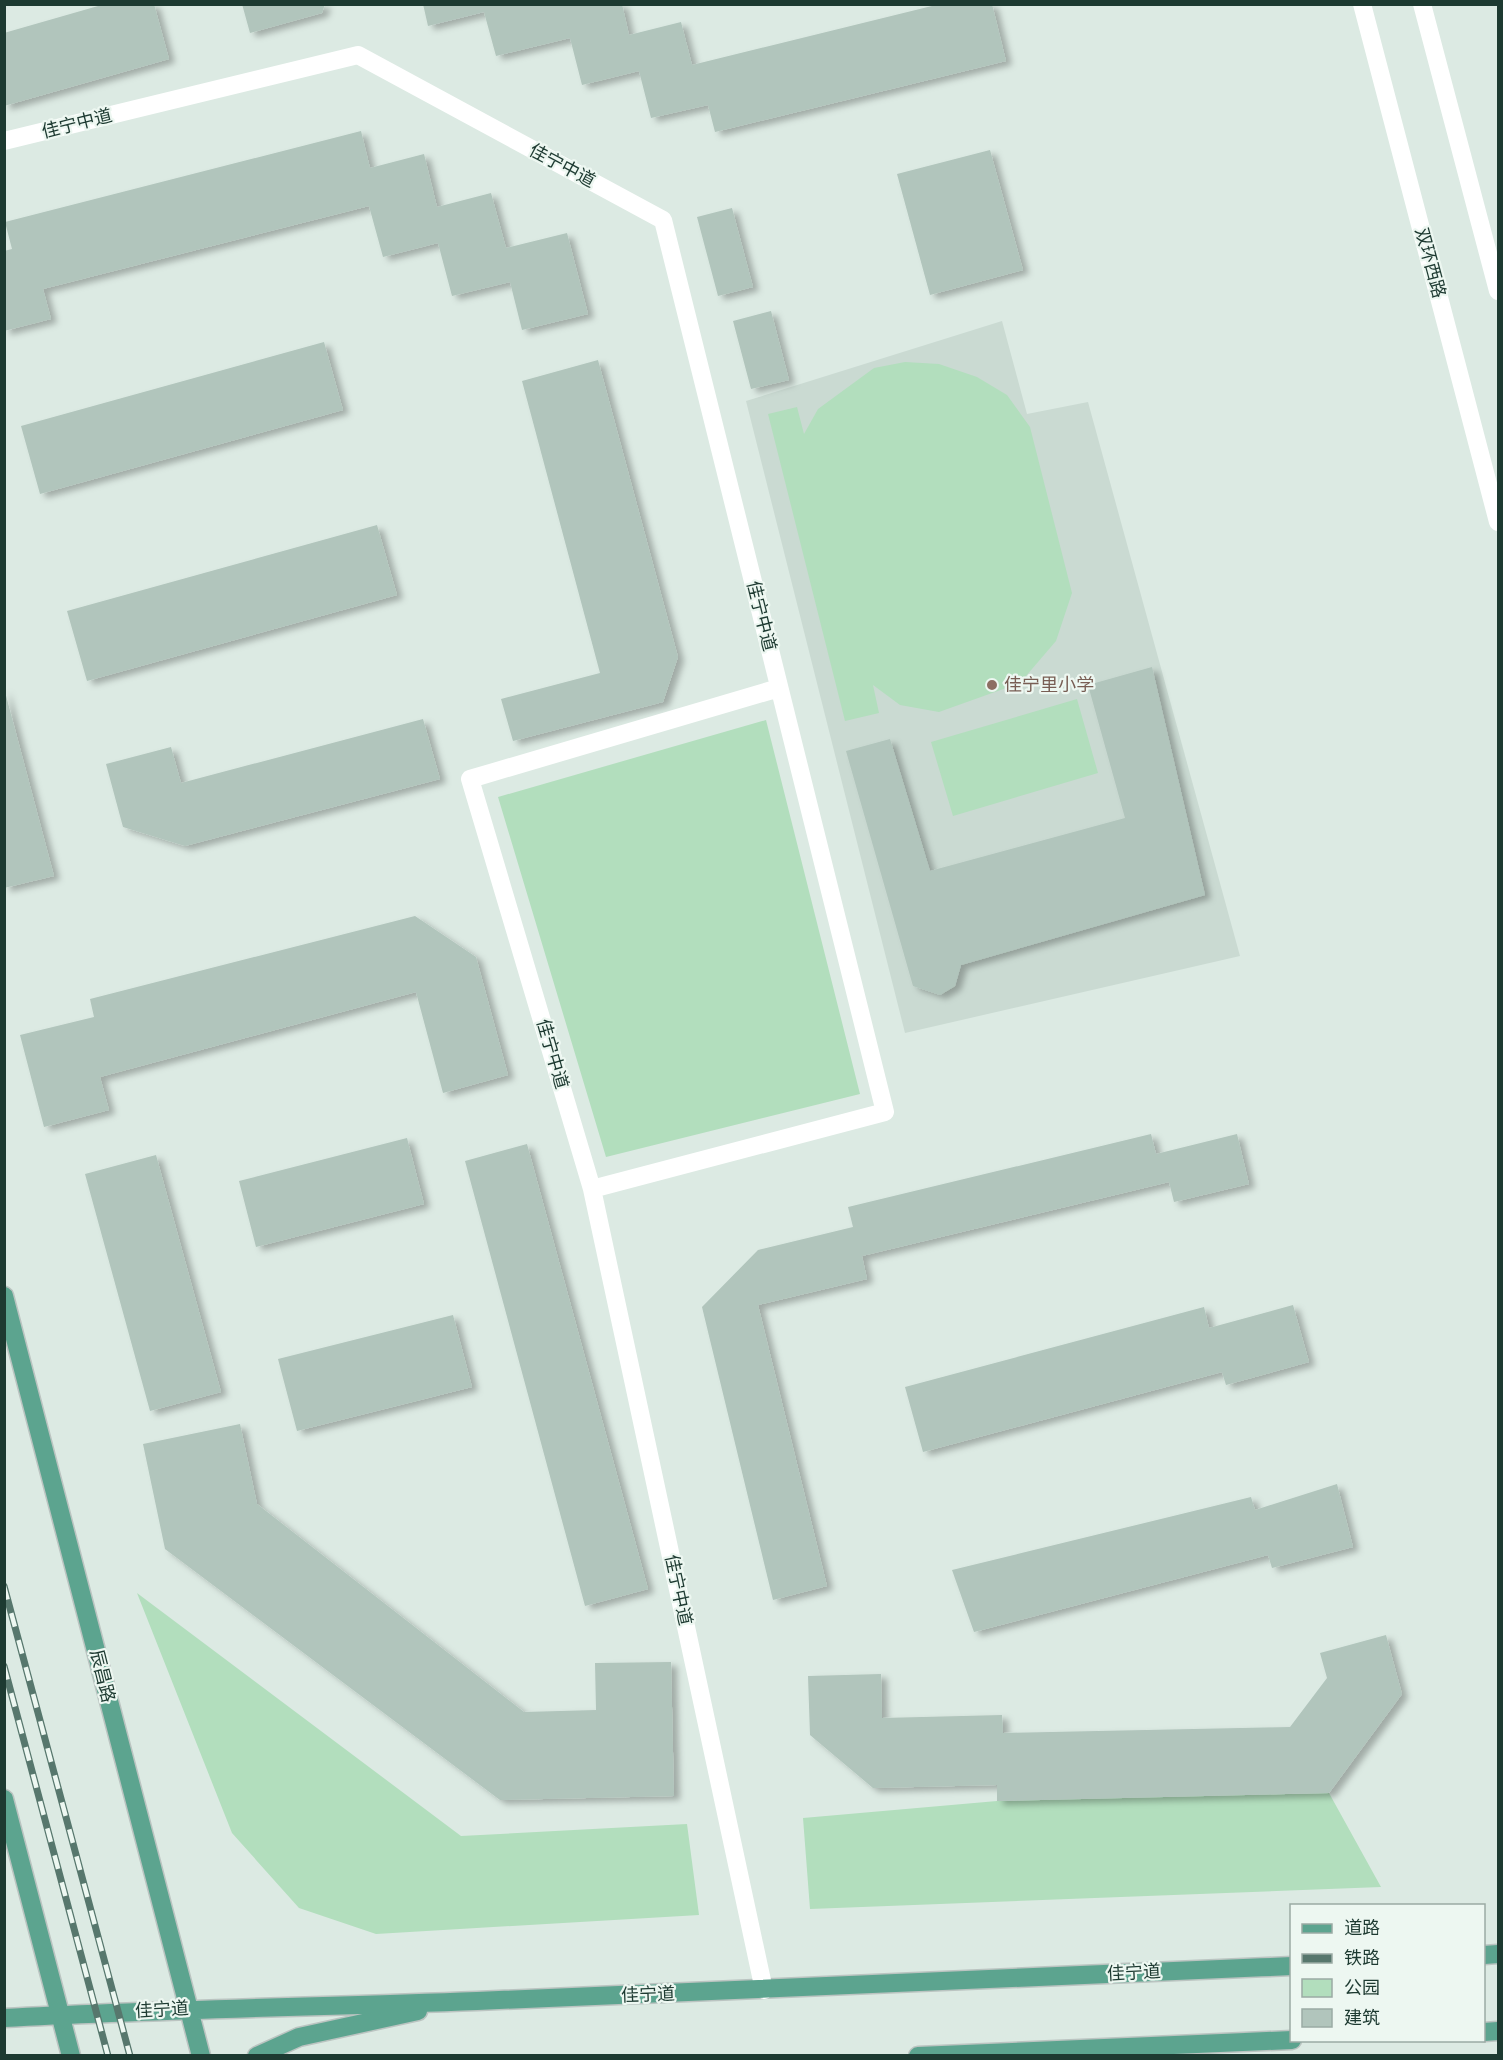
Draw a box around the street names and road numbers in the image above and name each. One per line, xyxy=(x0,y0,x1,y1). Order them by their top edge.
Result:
street label: 佳宁中道 xyxy=(40,105,114,143)
street label: 佳宁中道 xyxy=(525,140,599,192)
street label: 双环西路 xyxy=(1411,226,1449,300)
street label: 佳宁中道 xyxy=(742,579,780,653)
street label: 佳宁中道 xyxy=(532,1017,572,1091)
street label: 佳宁中道 xyxy=(660,1553,696,1627)
street label: 辰昌路 xyxy=(85,1647,119,1705)
street label: 佳宁道 xyxy=(1106,1961,1162,1985)
street label: 佳宁道 xyxy=(621,1984,675,2006)
street label: 佳宁道 xyxy=(134,1998,190,2022)

